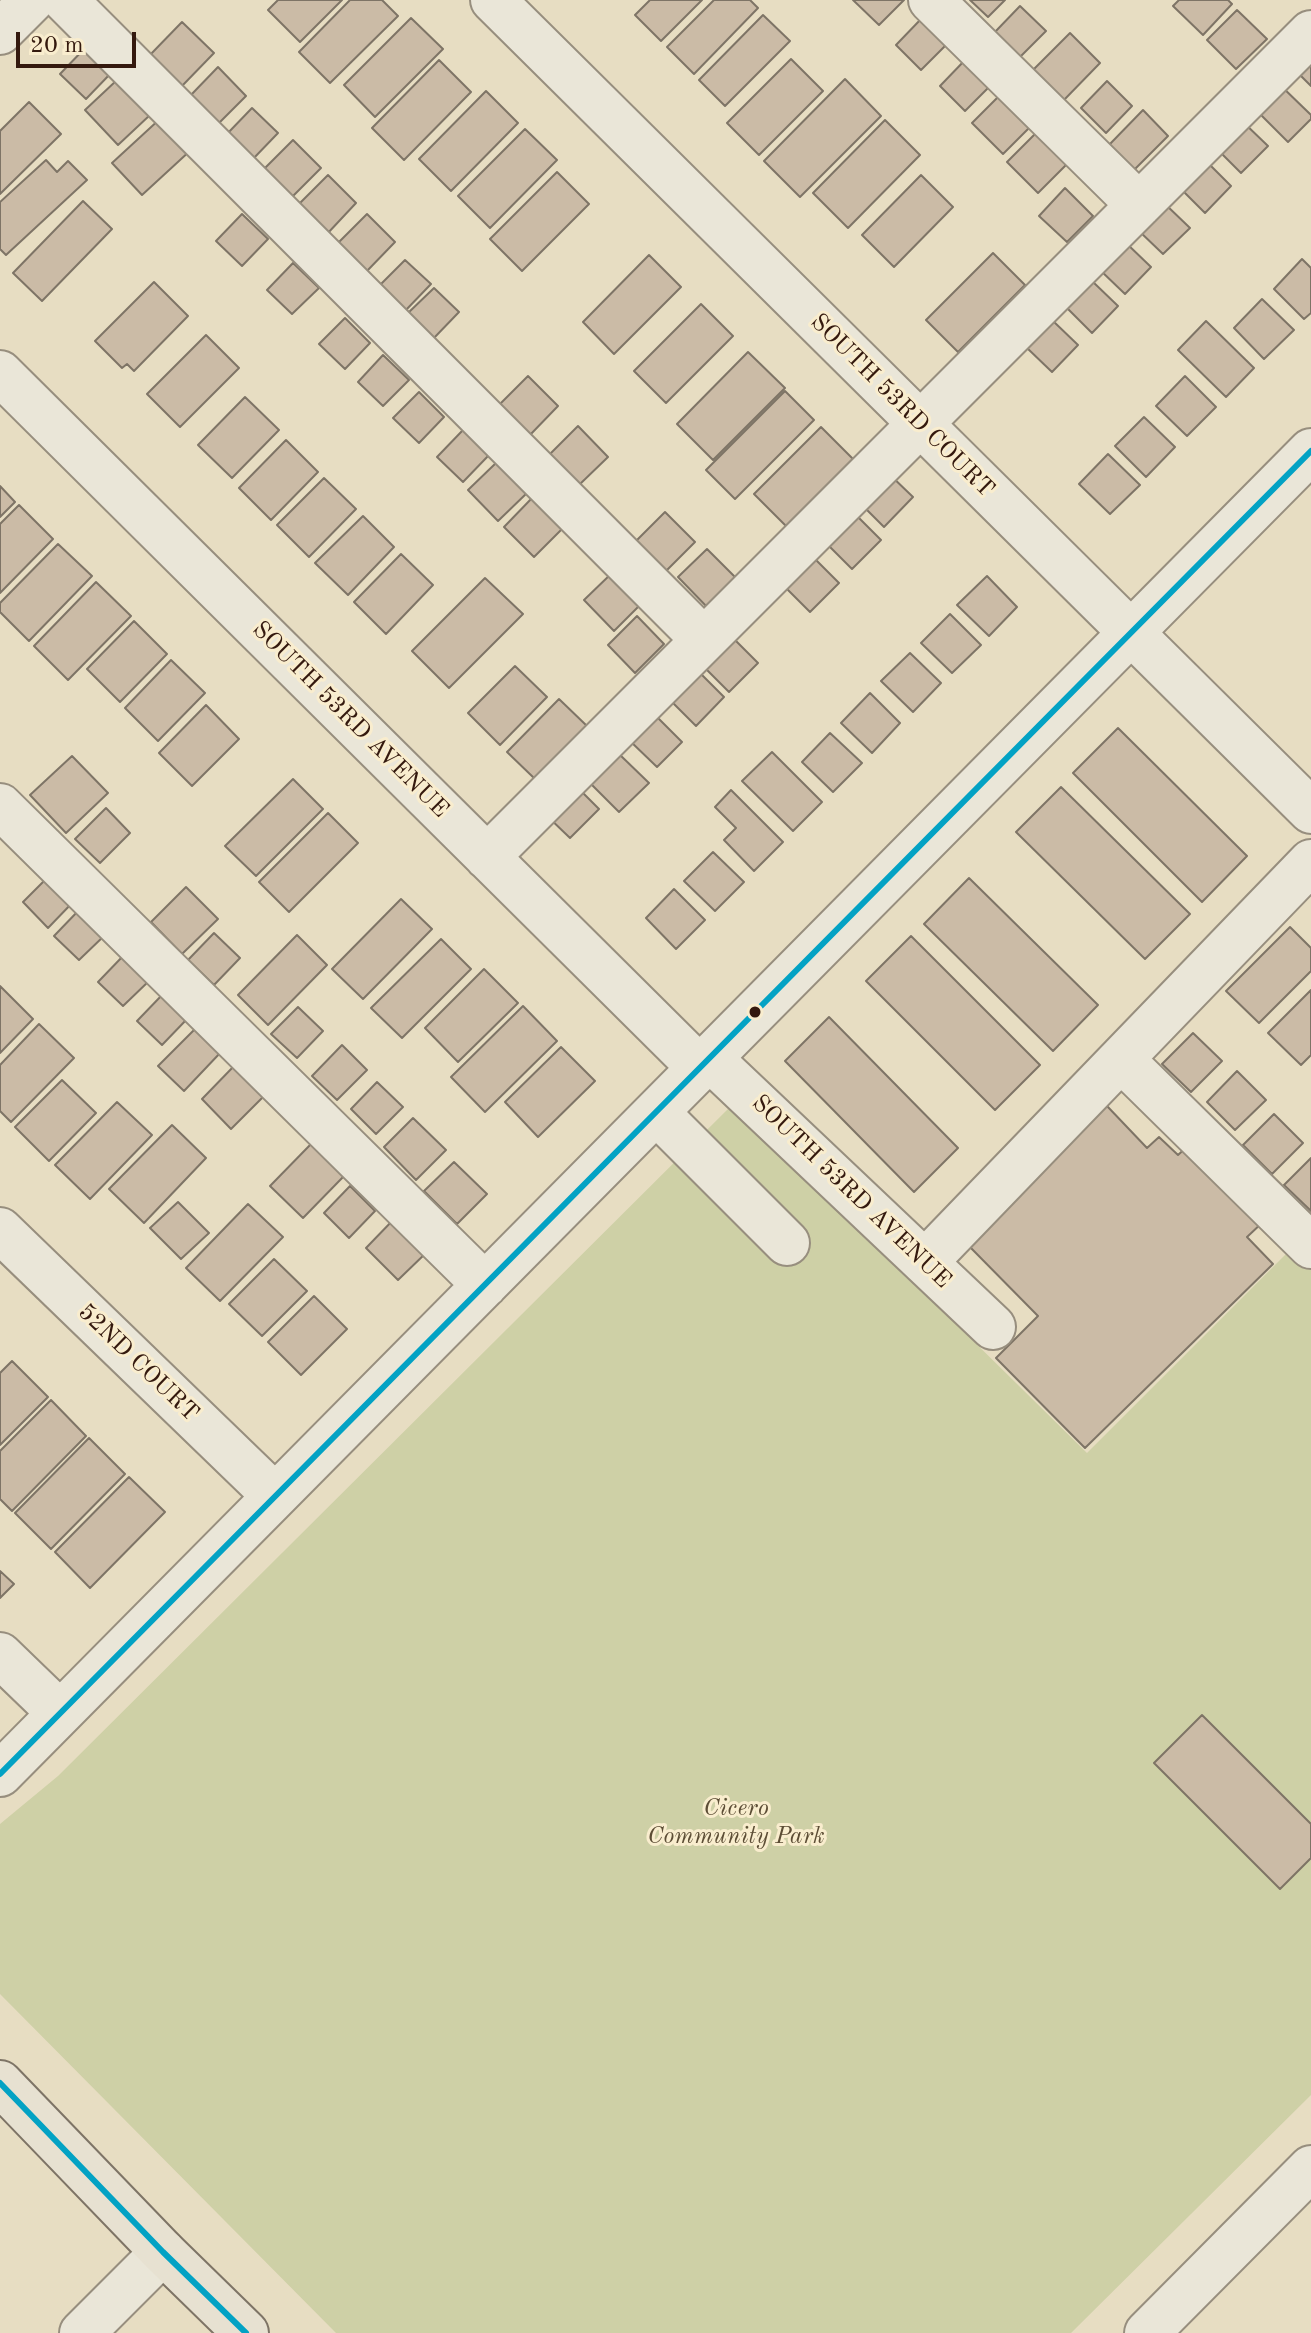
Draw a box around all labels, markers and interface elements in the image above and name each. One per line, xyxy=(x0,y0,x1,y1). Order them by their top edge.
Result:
scale bar xyxy=(20,16,140,66)
text: 20 m xyxy=(30,34,84,58)
street label: SOUTH 53RD COURT xyxy=(804,308,1000,504)
street label: SOUTH 53RD AVENUE xyxy=(246,616,454,824)
unlabelled marker xyxy=(747,1004,763,1020)
street label: SOUTH 53RD AVENUE xyxy=(745,1089,957,1295)
street label: 52ND COURT xyxy=(72,1298,204,1428)
park label: Cicero Community Park xyxy=(647,1795,825,1851)

